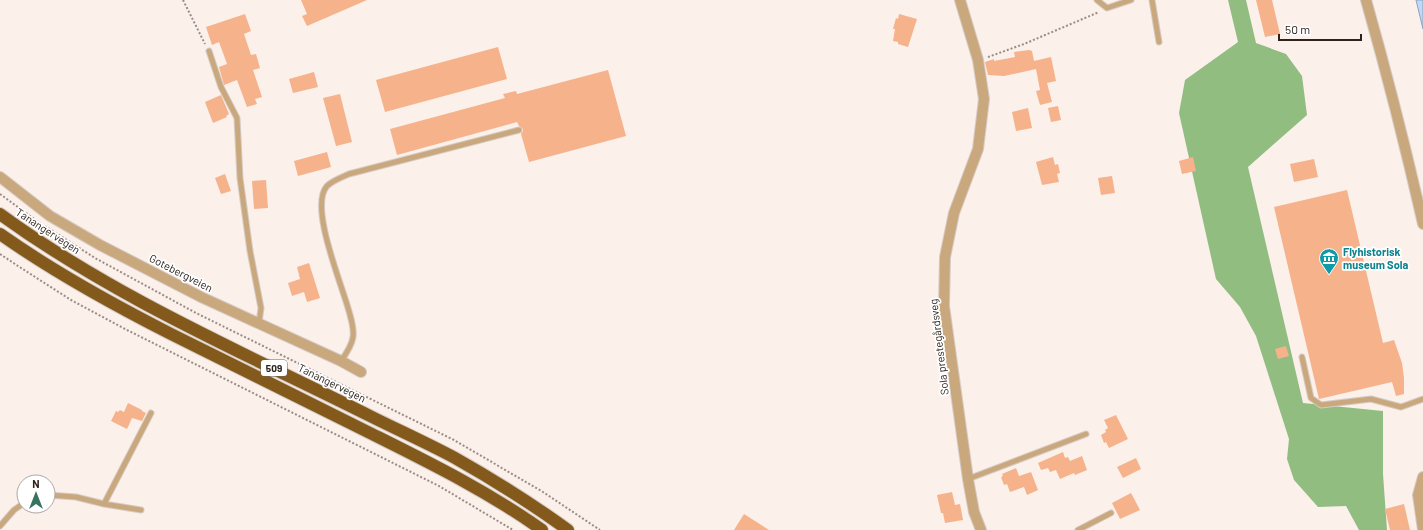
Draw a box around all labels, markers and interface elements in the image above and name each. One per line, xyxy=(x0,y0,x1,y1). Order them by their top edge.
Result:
scale bar xyxy=(1279,16,1361,42)
text: 50 m xyxy=(1285,22,1310,36)
street label: Tanangervegen xyxy=(14,205,83,256)
place label: Flyhistorisk museum Sola xyxy=(1343,245,1408,271)
museum icon: Flyhistorisk museum Sola xyxy=(1318,247,1340,275)
street label: Gotebergveien xyxy=(147,251,215,294)
street label: Sola prestegårdsveg xyxy=(926,298,951,396)
road number: 509 xyxy=(261,360,287,376)
street label: Tanangervegen xyxy=(296,361,368,405)
north arrow xyxy=(16,474,56,514)
text: N xyxy=(32,477,40,490)

